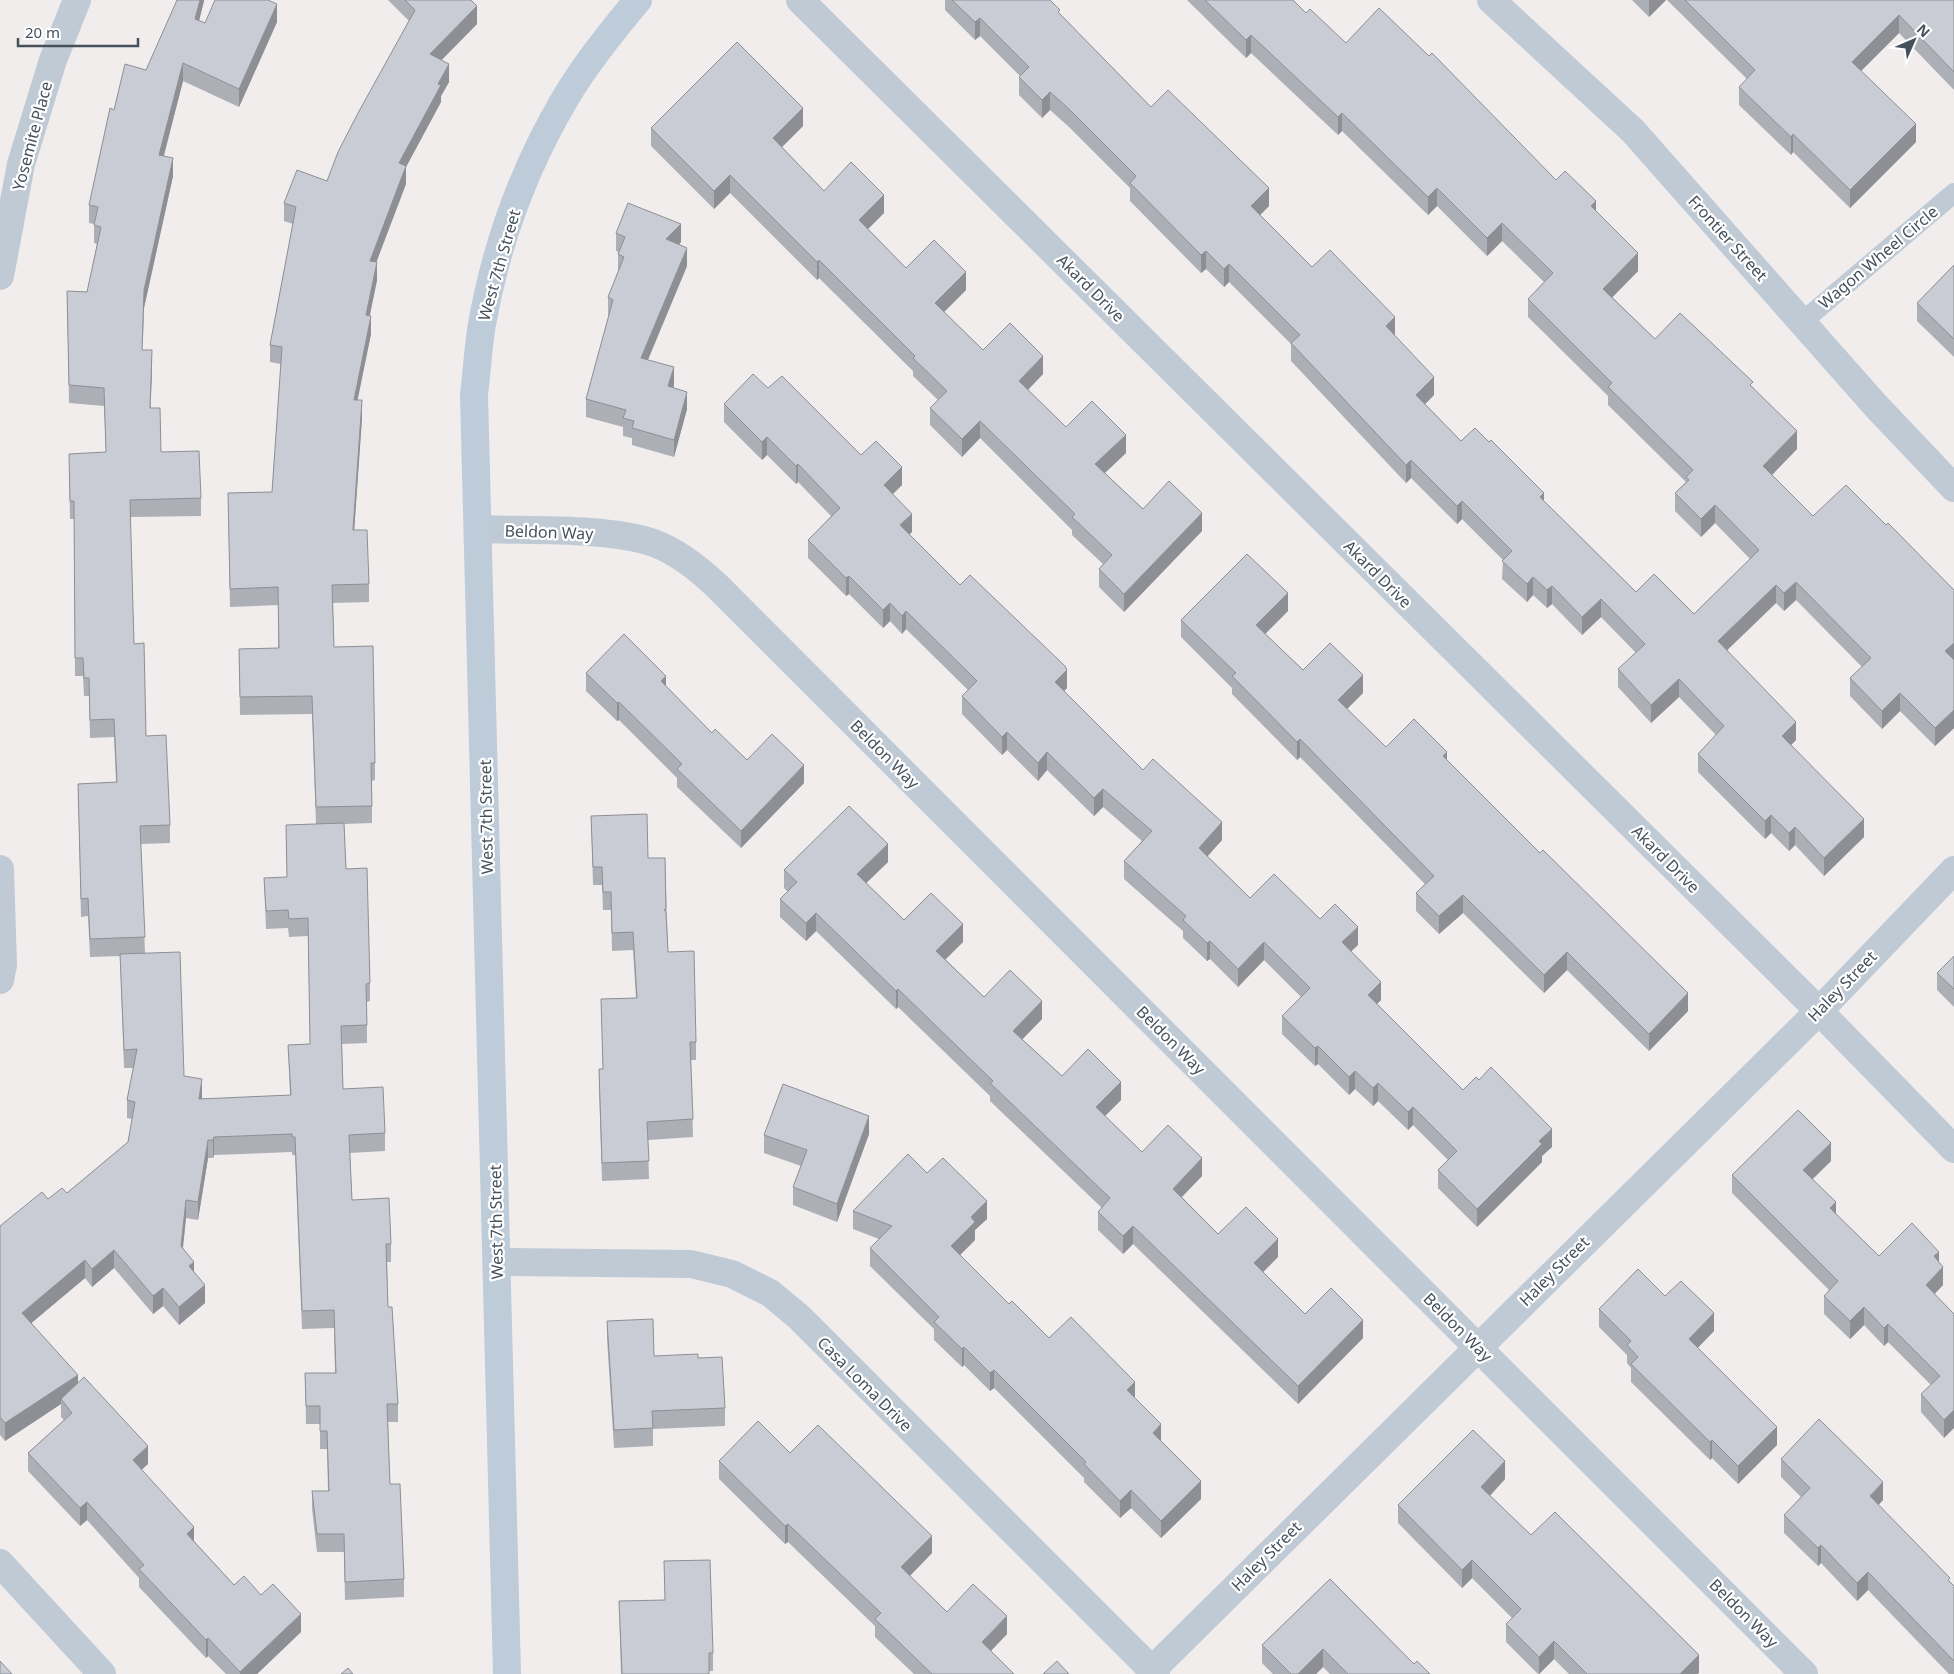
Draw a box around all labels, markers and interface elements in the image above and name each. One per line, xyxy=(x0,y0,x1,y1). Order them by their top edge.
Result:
scale bar xyxy=(18,15,138,47)
north arrow xyxy=(1889,15,1939,65)
text: N xyxy=(1913,20,1934,41)
text: 20 m xyxy=(25,22,60,42)
street label: Yosemite Place xyxy=(7,79,57,193)
street label: Frontier Street xyxy=(1684,190,1773,286)
street label: Wagon Wheel Circle xyxy=(1814,201,1942,313)
street label: West 7th Street xyxy=(473,207,525,323)
street label: Akard Drive xyxy=(1052,249,1130,327)
street label: Beldon Way xyxy=(504,519,595,545)
street label: Akard Drive xyxy=(1339,535,1417,613)
street label: Beldon Way xyxy=(846,715,925,794)
street label: West 7th Street xyxy=(474,759,498,875)
street label: Akard Drive xyxy=(1627,820,1705,898)
street label: Haley Street xyxy=(1803,946,1882,1026)
street label: Beldon Way xyxy=(1132,1001,1211,1080)
street label: West 7th Street xyxy=(484,1164,508,1280)
street label: Haley Street xyxy=(1514,1231,1594,1311)
street label: Beldon Way xyxy=(1419,1288,1498,1367)
street label: Casa Loma Drive xyxy=(813,1332,917,1436)
street label: Haley Street xyxy=(1226,1516,1306,1596)
street label: Beldon Way xyxy=(1705,1574,1784,1653)

